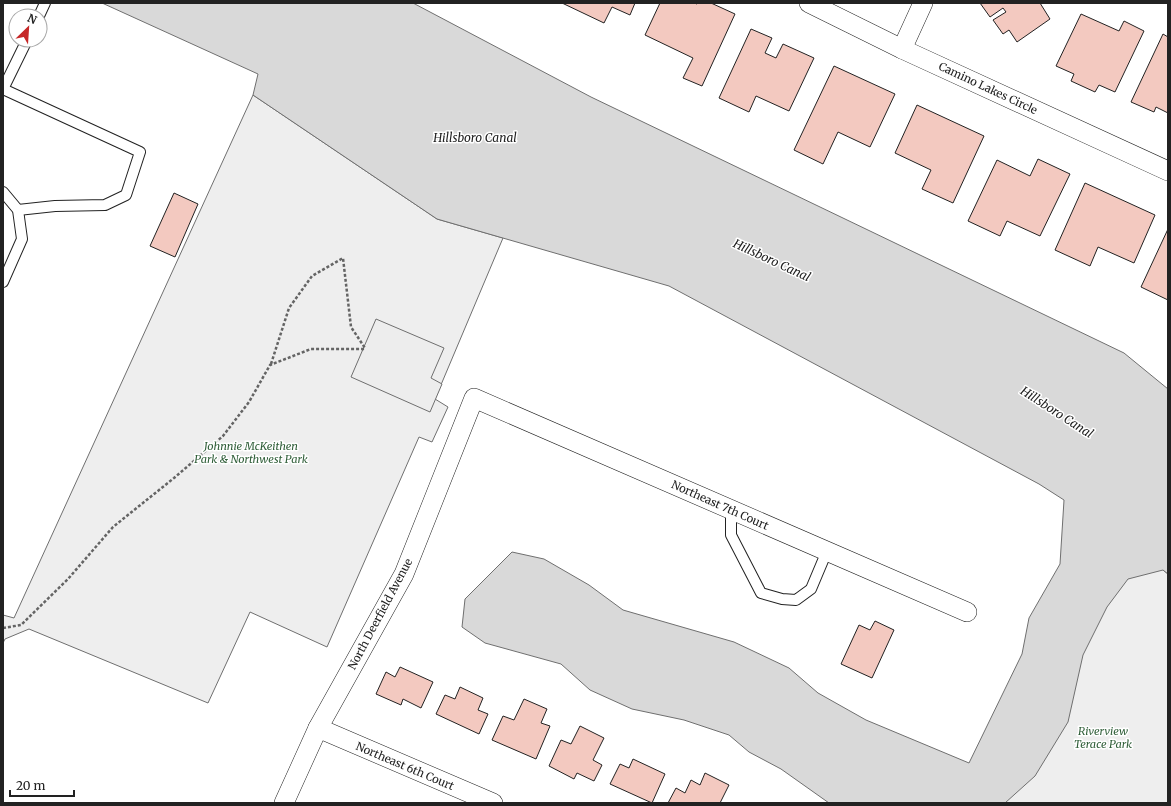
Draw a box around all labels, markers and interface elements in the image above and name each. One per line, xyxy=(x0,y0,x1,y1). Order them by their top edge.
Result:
north arrow xyxy=(8,8,48,48)
text: N xyxy=(25,11,39,27)
street label: Camino Lakes Circle xyxy=(936,59,1040,117)
water label: Hillsboro Canal xyxy=(432,130,517,145)
water label: Hillsboro Canal xyxy=(730,235,813,285)
water label: Hillsboro Canal xyxy=(1017,382,1097,441)
park label: Johnnie McKeithen Park & Northwest Park xyxy=(194,439,308,466)
street label: Northeast 7th Court xyxy=(669,477,771,533)
street label: North Deerfield Avenue xyxy=(345,556,415,672)
park label: Riverview Terace Park xyxy=(1074,724,1132,751)
street label: Northeast 6th Court xyxy=(354,739,457,793)
scale bar xyxy=(10,772,74,798)
text: 20 m xyxy=(16,778,45,793)

